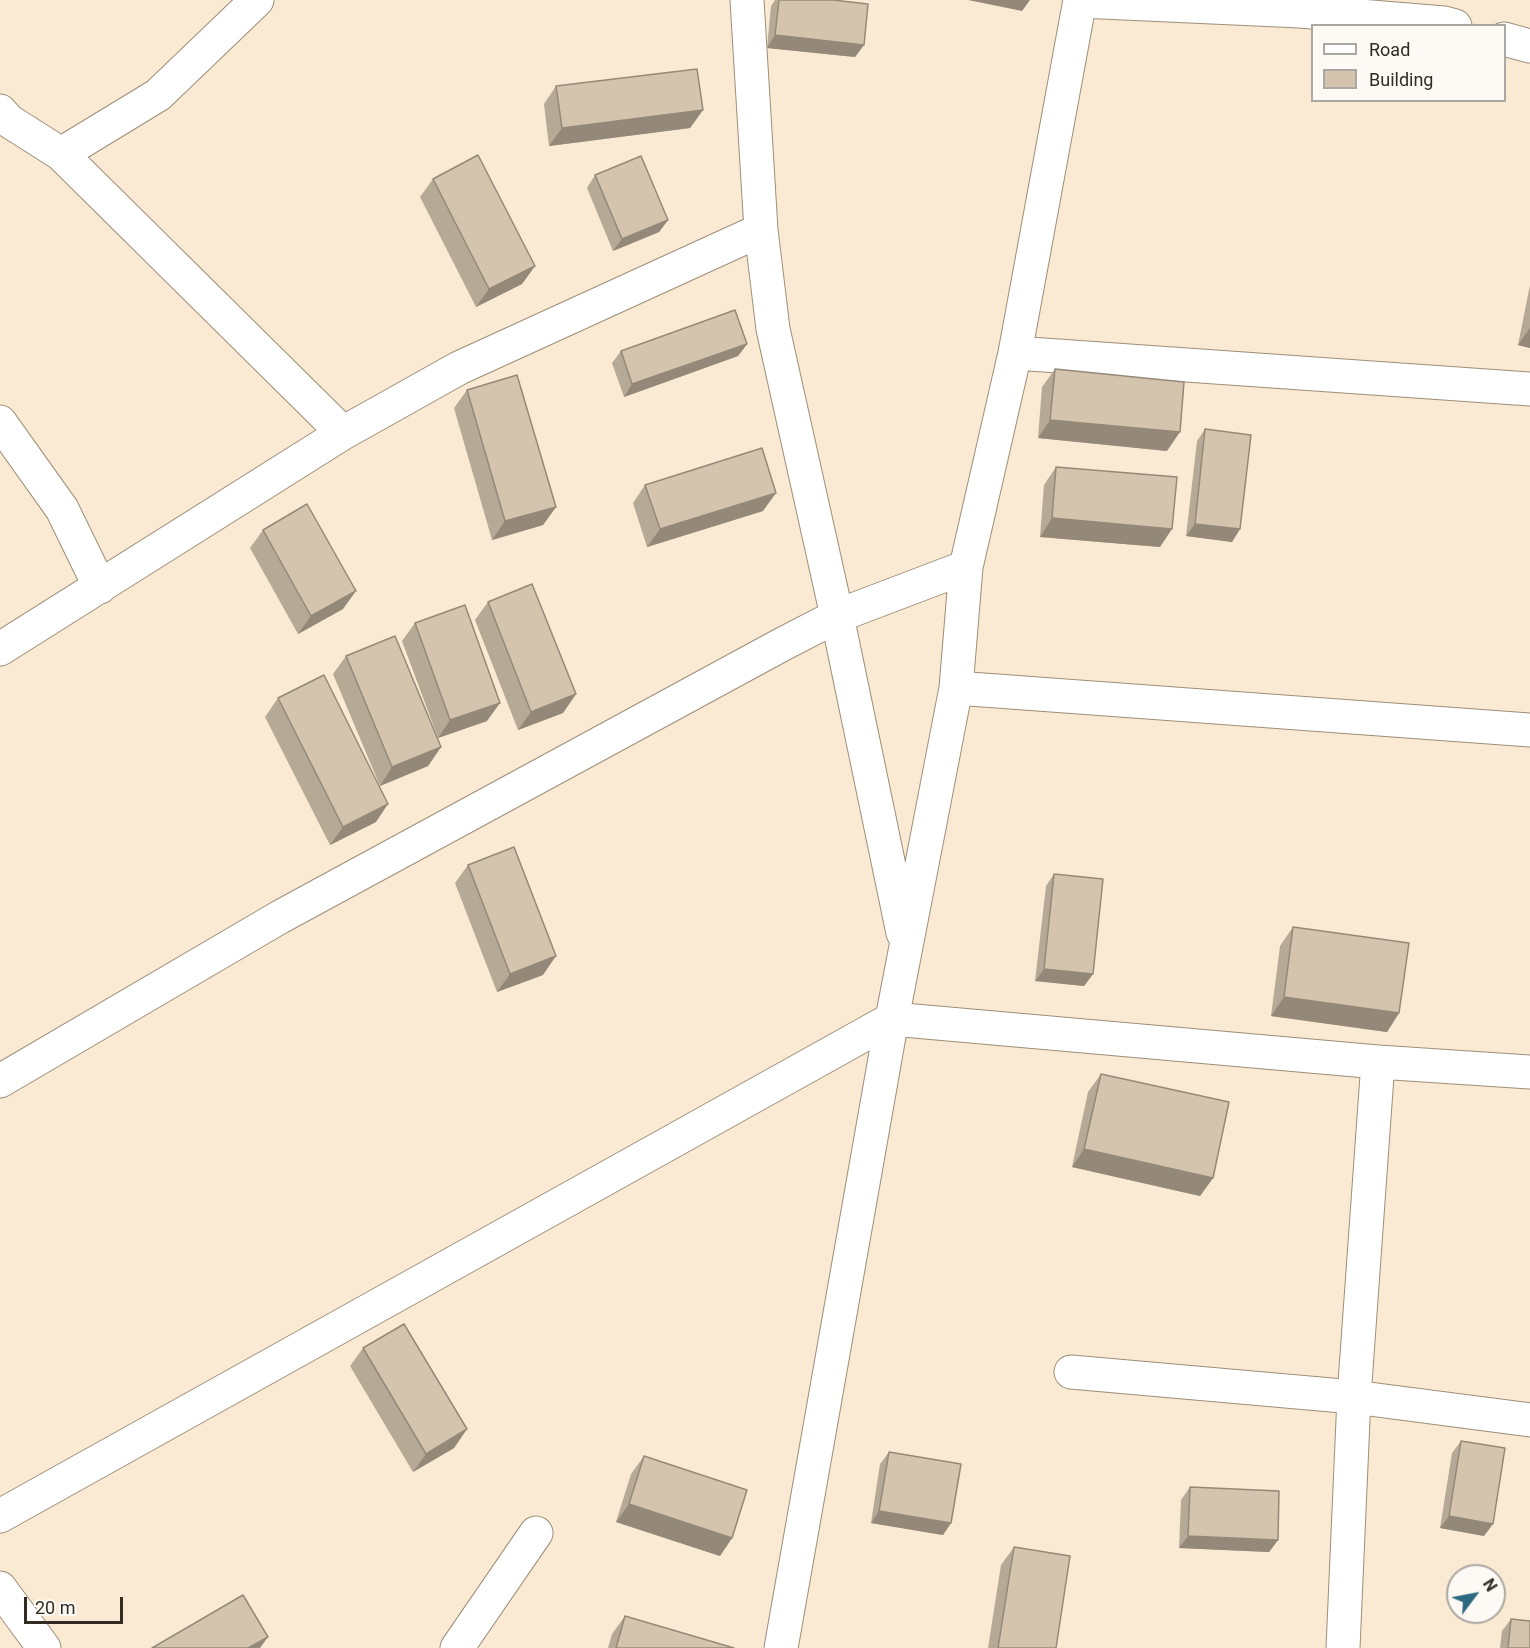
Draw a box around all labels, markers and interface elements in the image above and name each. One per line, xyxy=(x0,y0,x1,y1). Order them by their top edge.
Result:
legend xyxy=(1311,24,1506,102)
text: Road xyxy=(1369,39,1410,60)
text: Building xyxy=(1369,69,1433,90)
north arrow xyxy=(1446,1564,1506,1624)
text: N xyxy=(1479,1575,1501,1595)
scale bar xyxy=(27,1585,126,1623)
text: 20 m xyxy=(35,1597,75,1618)

